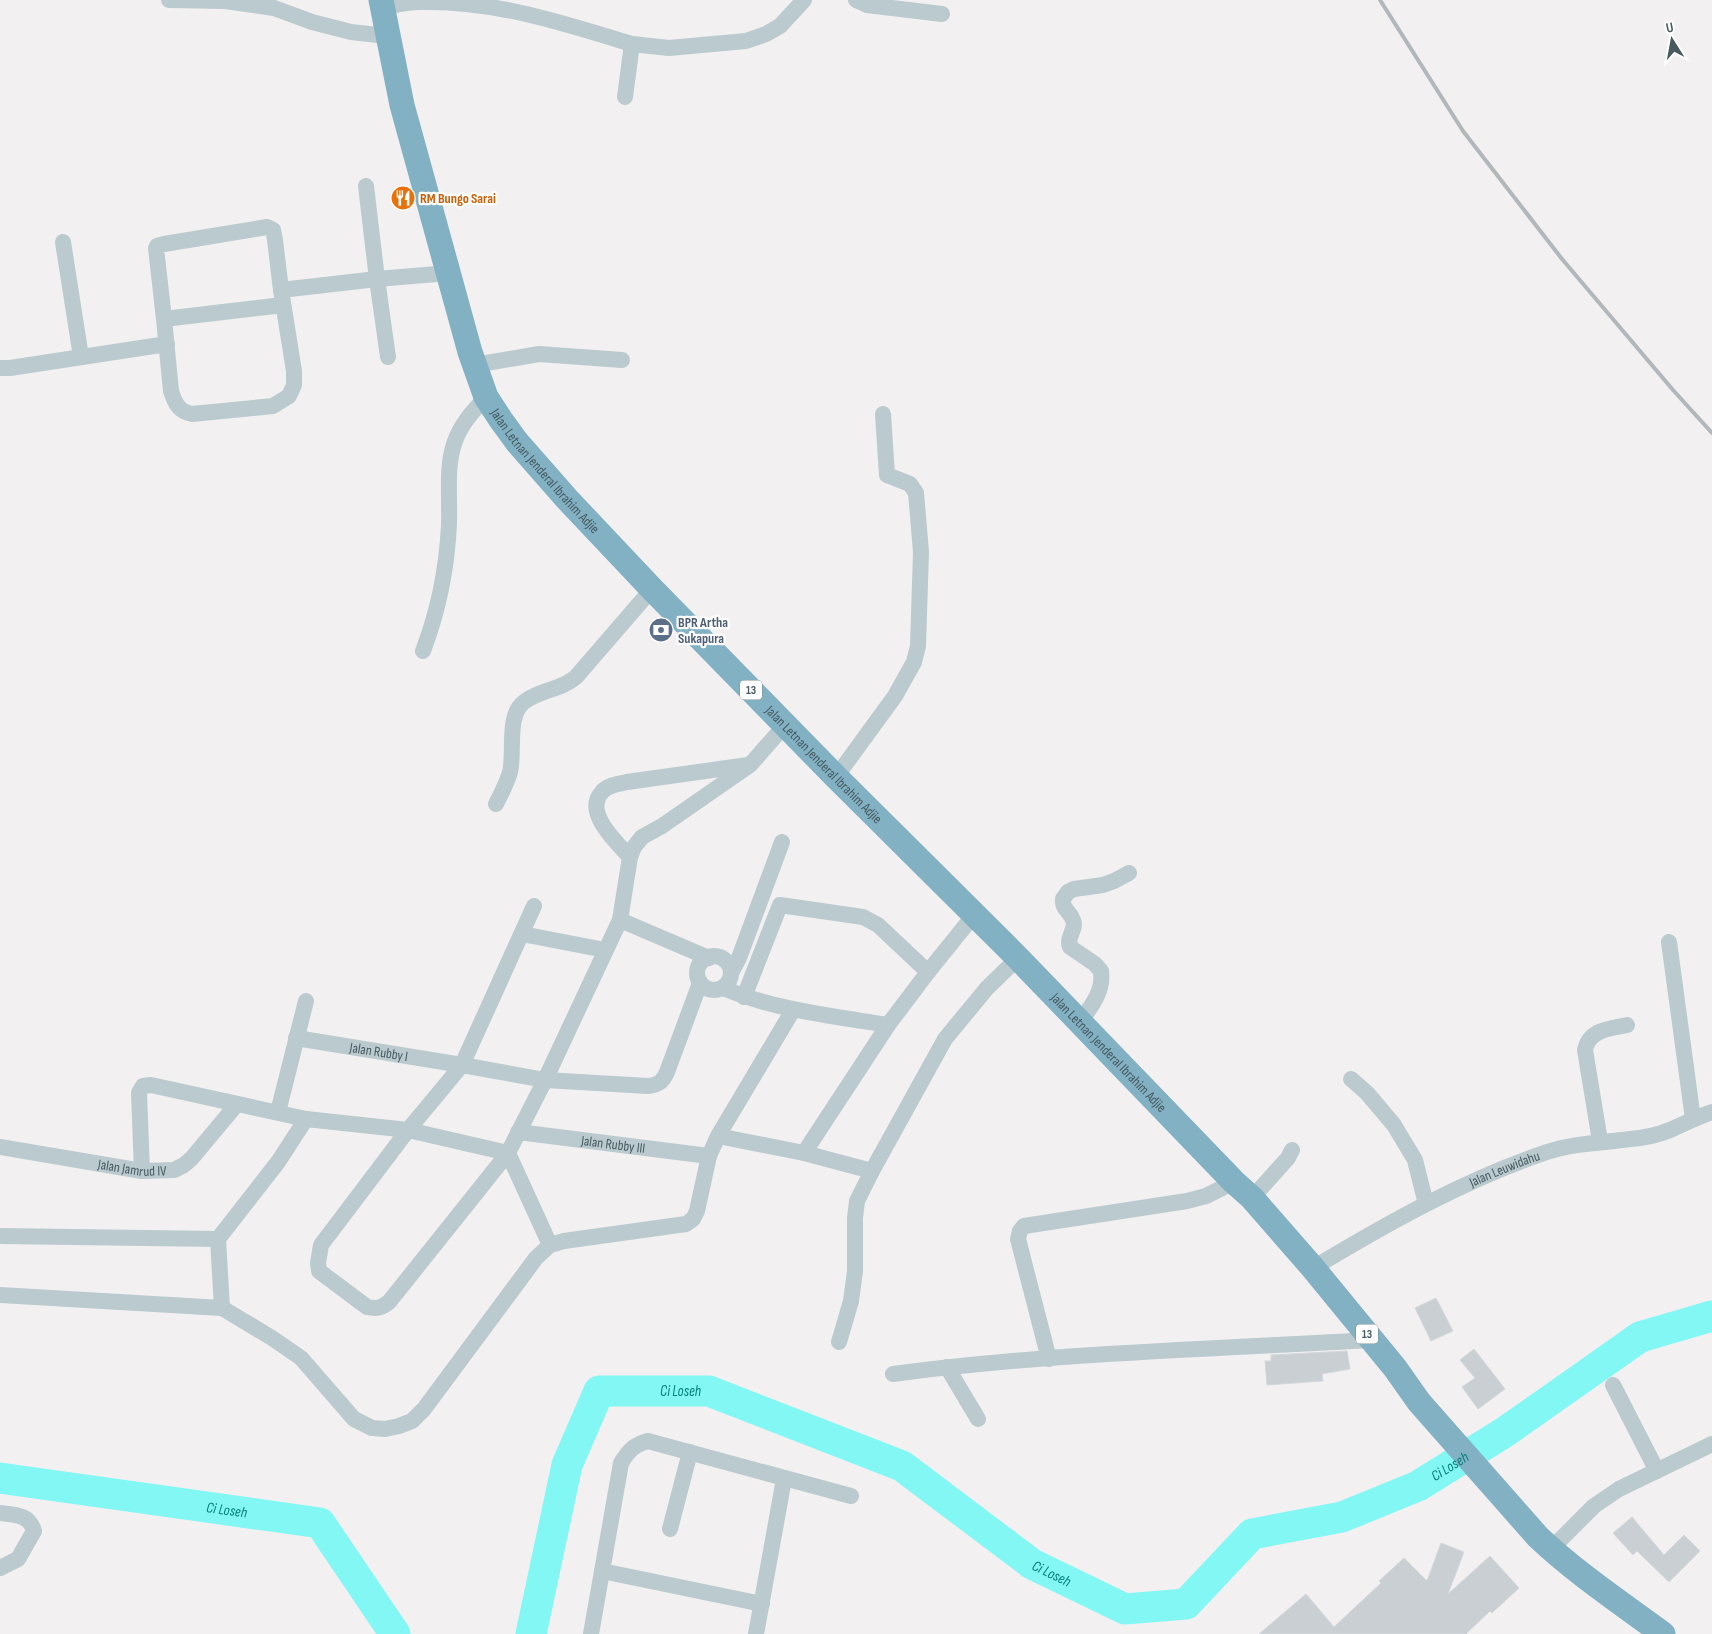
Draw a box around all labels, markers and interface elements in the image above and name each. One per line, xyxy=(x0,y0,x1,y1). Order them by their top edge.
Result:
north arrow xyxy=(1647,15,1697,65)
text: U xyxy=(1664,19,1675,37)
restaurant icon: RM Bungo Sarai xyxy=(390,185,416,211)
place label: RM Bungo Sarai xyxy=(420,190,496,207)
street label: Jalan Letnan Jenderal Ibrahim Adjie xyxy=(486,405,603,537)
place label: BPR Artha Sukapura xyxy=(678,614,728,647)
bank icon: BPR Artha Sukapura xyxy=(648,617,674,643)
road number: 13 xyxy=(740,680,762,700)
street label: Jalan Letnan Jenderal Ibrahim Adjie xyxy=(761,701,886,827)
street label: Jalan Letnan Jenderal Ibrahim Adjie xyxy=(1046,989,1170,1116)
street label: Jalan Rubby I xyxy=(347,1039,409,1065)
street label: Jalan Rubby III xyxy=(579,1132,646,1157)
street label: Jalan Leuwidahu xyxy=(1466,1147,1542,1191)
street label: Jalan Jamrud IV xyxy=(96,1156,167,1180)
road number: 13 xyxy=(1356,1325,1378,1344)
water label: Ci Loseh xyxy=(660,1382,701,1401)
water label: Ci Loseh xyxy=(1428,1448,1472,1486)
water label: Ci Loseh xyxy=(205,1498,248,1523)
water label: Ci Loseh xyxy=(1029,1556,1074,1591)

